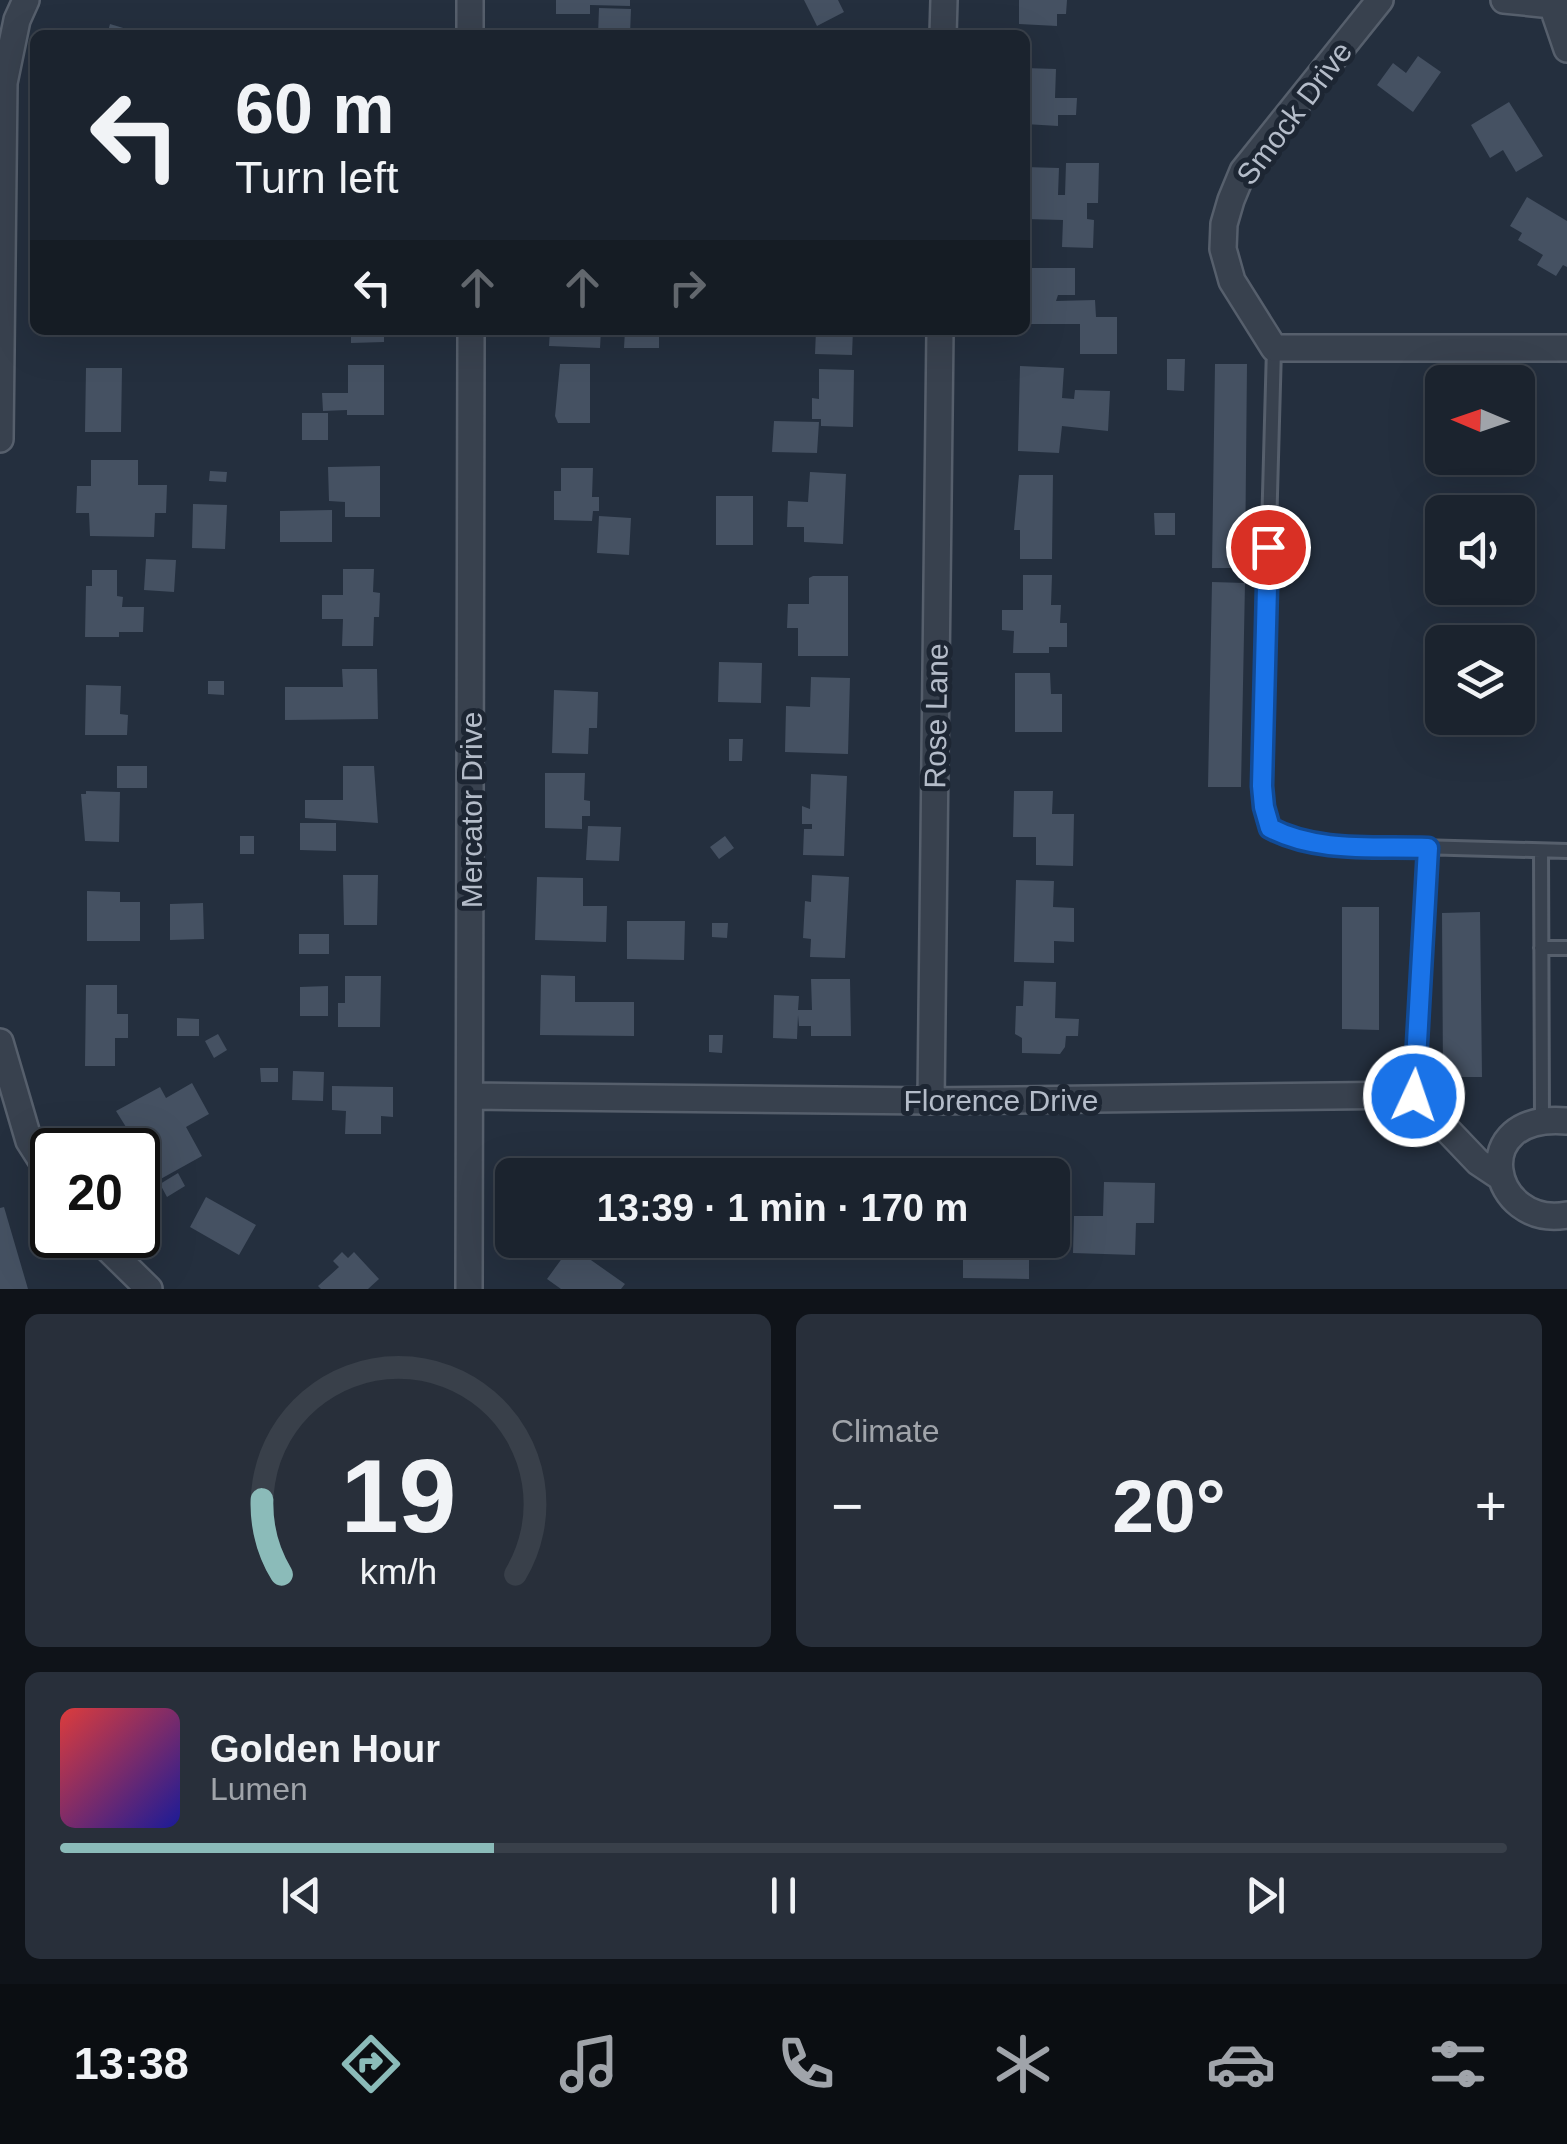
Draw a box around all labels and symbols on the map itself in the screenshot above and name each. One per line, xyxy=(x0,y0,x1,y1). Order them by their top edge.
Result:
street label: Smock Drive xyxy=(1230,35,1358,191)
north arrow xyxy=(1425,365,1535,475)
pin xyxy=(1226,505,1311,590)
street label: Rose Lane xyxy=(918,643,954,789)
street label: Mercator Drive xyxy=(455,712,488,908)
position arrow xyxy=(1362,1044,1466,1148)
street label: Florence Drive xyxy=(903,1084,1099,1117)
speed limit sign: 20 xyxy=(30,1128,160,1258)

